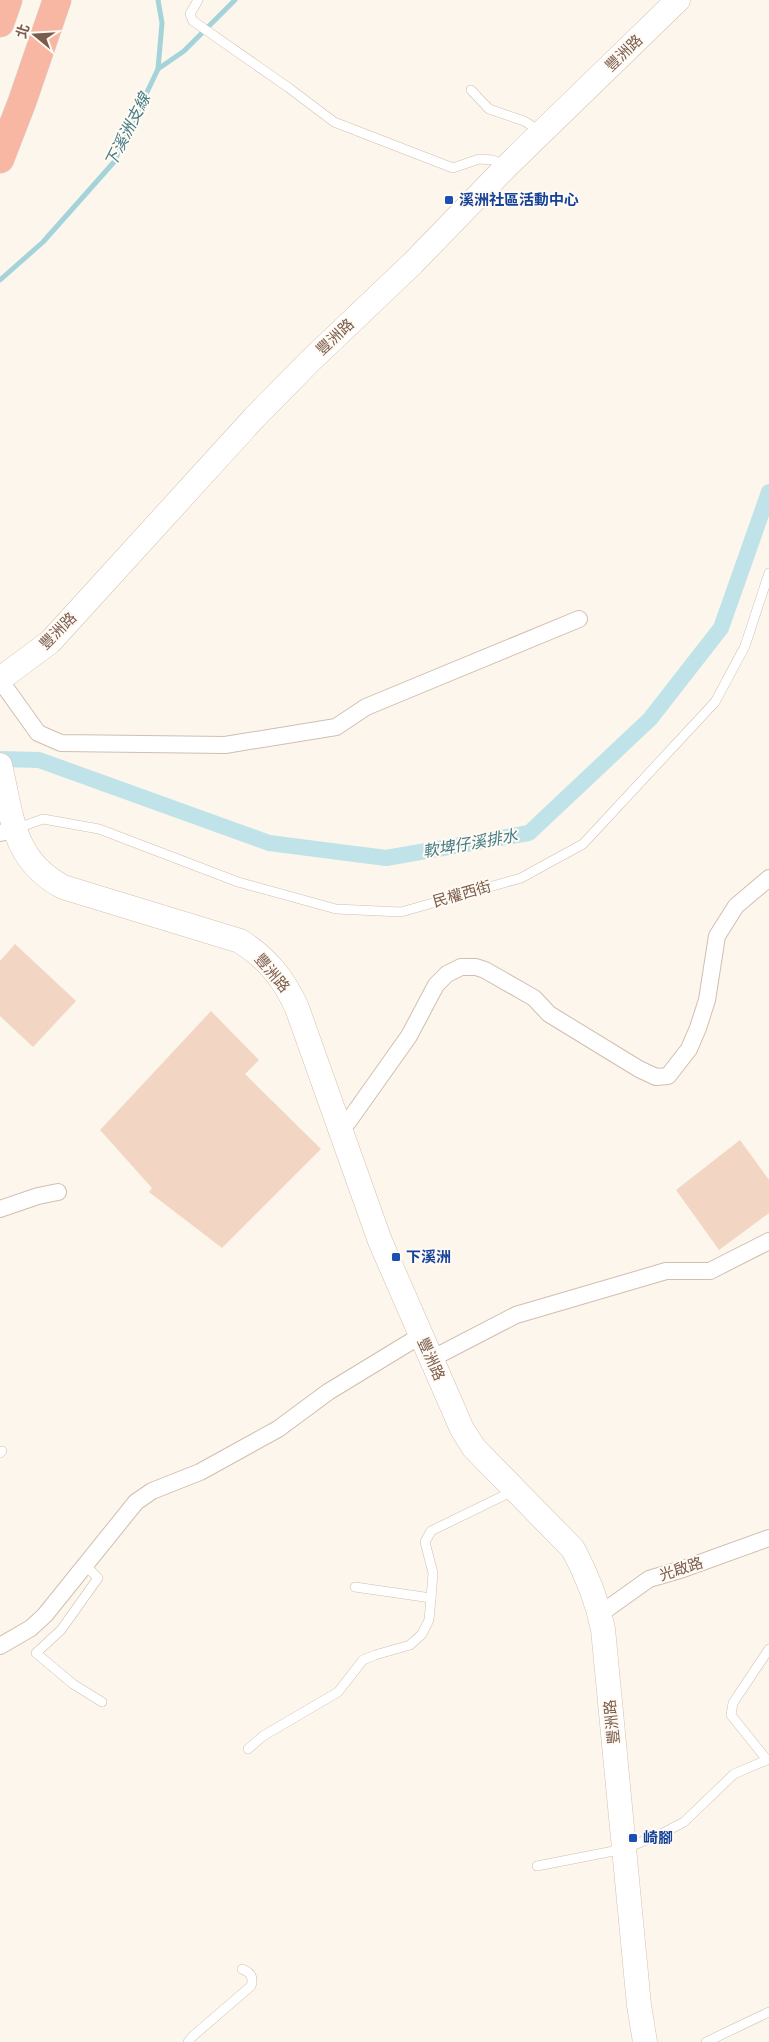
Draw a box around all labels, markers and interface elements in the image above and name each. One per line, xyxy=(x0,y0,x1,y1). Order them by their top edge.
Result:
north arrow xyxy=(10,10,60,60)
text: 北 xyxy=(13,22,32,40)
street label: 豐洲路 xyxy=(602,31,646,75)
water label: 下溪洲支線 xyxy=(101,88,155,170)
place label: 溪洲社區活動中心 xyxy=(459,191,579,209)
marker: 溪洲社區活動中心 xyxy=(443,194,455,206)
street label: 豐洲路 xyxy=(312,315,358,359)
street label: 豐洲路 xyxy=(36,609,80,653)
water label: 軟埤仔溪排水 xyxy=(421,826,520,861)
street label: 民權西街 xyxy=(431,877,493,911)
street label: 豐洲路 xyxy=(251,950,293,996)
place label: 下溪洲 xyxy=(406,1248,451,1266)
marker: 下溪洲 xyxy=(390,1251,402,1263)
street label: 豐洲路 xyxy=(414,1335,448,1383)
street label: 光啟路 xyxy=(657,1553,705,1585)
street label: 豐洲路 xyxy=(601,1699,623,1745)
place label: 崎腳 xyxy=(643,1829,673,1847)
marker: 崎腳 xyxy=(627,1832,639,1844)

